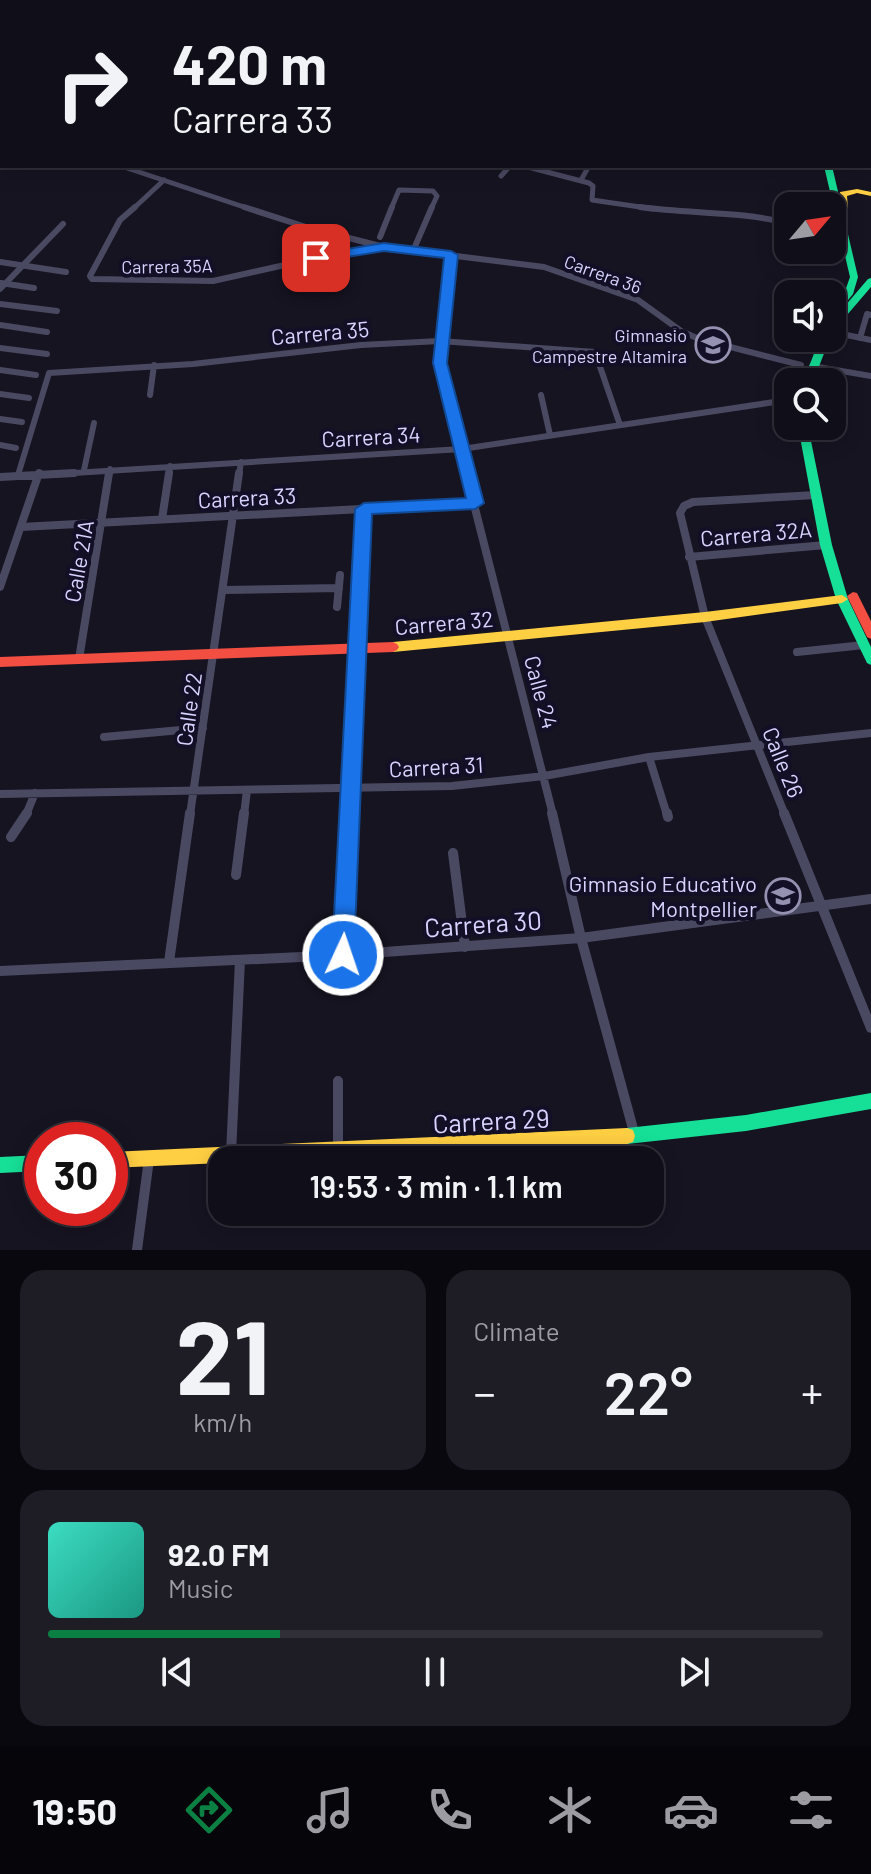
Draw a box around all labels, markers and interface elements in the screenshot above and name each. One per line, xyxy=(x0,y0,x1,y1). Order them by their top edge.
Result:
text: 420 m xyxy=(172,29,327,96)
icon: right xyxy=(40,32,144,136)
text: Carrera 33 xyxy=(172,97,333,140)
north arrow xyxy=(774,192,846,264)
map controls xyxy=(774,192,846,440)
pin xyxy=(282,224,350,292)
icon: arrive xyxy=(294,236,338,280)
street label: Carrera 36 xyxy=(561,250,645,298)
street label: Carrera 35A xyxy=(121,254,213,278)
button: sound xyxy=(774,280,846,352)
street label: Carrera 35 xyxy=(270,315,370,349)
place label: Gimnasio Campestre Altamira xyxy=(532,324,687,367)
school or university icon: Gimnasio Campestre Altamira xyxy=(694,326,732,364)
button: search xyxy=(774,368,846,440)
street label: Carrera 34 xyxy=(321,420,421,452)
street label: Carrera 33 xyxy=(197,481,297,513)
street label: Carrera 32A xyxy=(699,515,813,551)
street label: Calle 21A xyxy=(58,518,98,604)
street label: Carrera 32 xyxy=(394,605,494,639)
street label: Calle 24 xyxy=(520,653,564,731)
street label: Calle 22 xyxy=(170,670,206,748)
street label: Calle 26 xyxy=(758,723,810,801)
street label: Carrera 31 xyxy=(388,751,484,781)
place label: Gimnasio Educativo Montpellier xyxy=(569,870,757,921)
school or university icon: Gimnasio Educativo Montpellier xyxy=(764,877,802,915)
street label: Carrera 30 xyxy=(423,903,543,943)
position arrow xyxy=(301,913,385,997)
street label: Carrera 29 xyxy=(432,1101,550,1139)
speed limit sign: 30 xyxy=(24,1122,128,1226)
text: 19:53 · 3 min · 1.1 km xyxy=(309,1168,563,1204)
text: 21 xyxy=(176,1291,270,1416)
text: Climate xyxy=(474,1315,560,1346)
text: 22° xyxy=(604,1355,693,1427)
text: − xyxy=(474,1365,496,1418)
text: + xyxy=(801,1365,823,1418)
text: km/h xyxy=(193,1406,252,1437)
text: 92.0 FM xyxy=(168,1536,269,1572)
text: Music xyxy=(168,1572,233,1603)
icon: previous xyxy=(155,1650,199,1694)
icon: pause xyxy=(413,1650,457,1694)
icon: next xyxy=(672,1650,716,1694)
icon: directions xyxy=(181,1782,237,1838)
icon: music xyxy=(302,1782,358,1838)
icon: phone xyxy=(422,1782,478,1838)
icon: climate xyxy=(542,1782,598,1838)
icon: car xyxy=(663,1782,719,1838)
icon: filters xyxy=(783,1782,839,1838)
text: 19:50 xyxy=(32,1789,117,1832)

